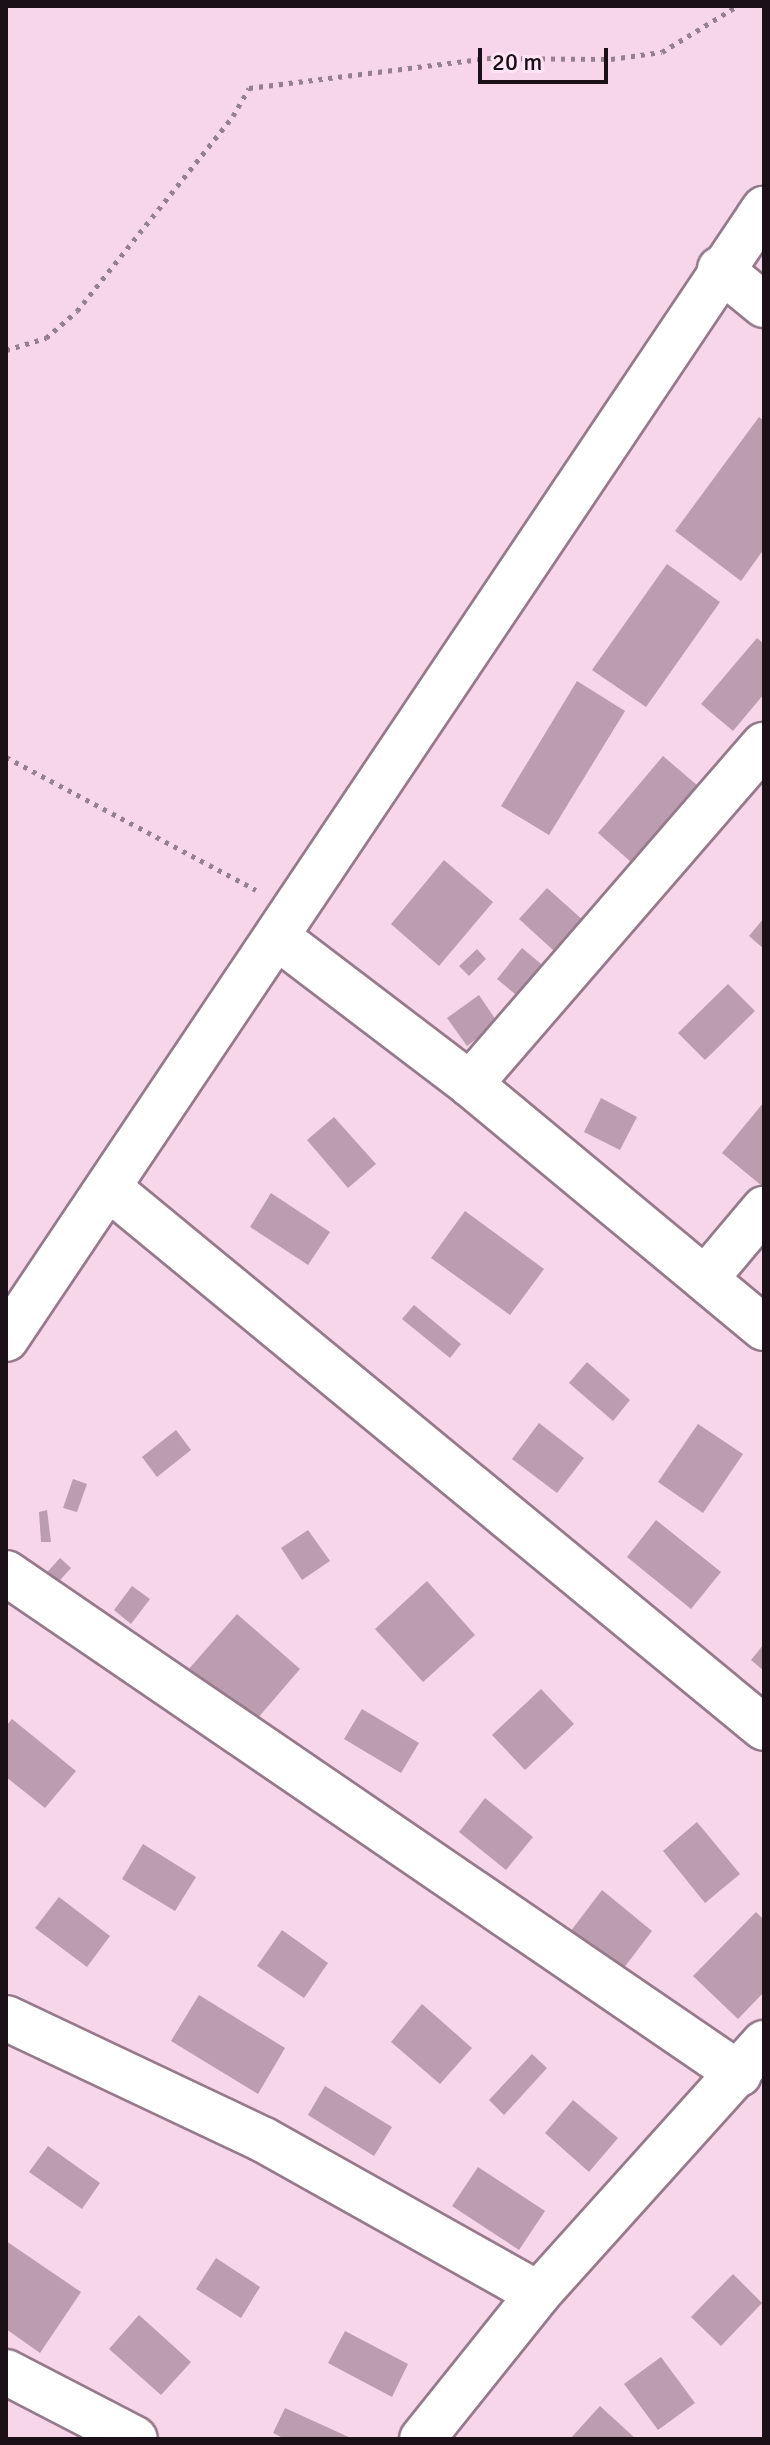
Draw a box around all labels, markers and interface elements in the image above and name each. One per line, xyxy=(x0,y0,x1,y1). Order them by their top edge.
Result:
scale bar xyxy=(482,32,612,82)
text: 20 m xyxy=(492,47,542,77)

